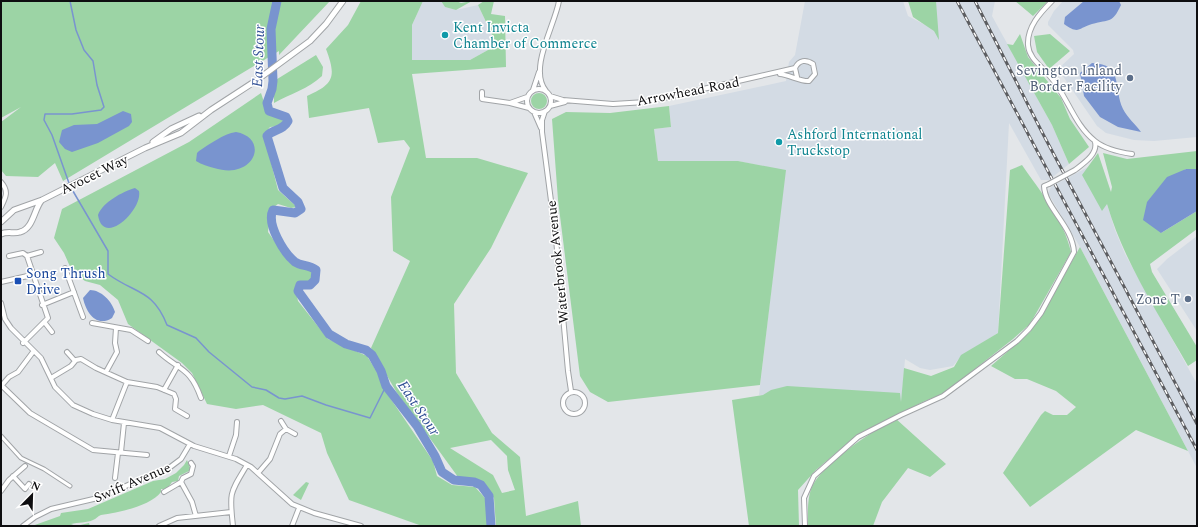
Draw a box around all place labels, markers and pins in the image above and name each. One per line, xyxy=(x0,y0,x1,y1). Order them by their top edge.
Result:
place label: Kent Invicta Chamber of Commerce xyxy=(453,17,597,54)
marker: Kent Invicta Chamber of Commerce xyxy=(440,30,450,40)
place label: Sevington Inland Border Facility xyxy=(1016,60,1123,97)
marker: Sevington Inland Border Facility xyxy=(1125,73,1135,83)
place label: Ashford International Truckstop xyxy=(787,124,922,161)
marker: Ashford International Truckstop xyxy=(774,137,784,147)
place label: Song Thrush Drive xyxy=(26,263,106,300)
marker: Song Thrush Drive xyxy=(13,276,23,286)
place label: Zone T xyxy=(1136,289,1180,310)
marker: Zone T xyxy=(1183,294,1193,304)

